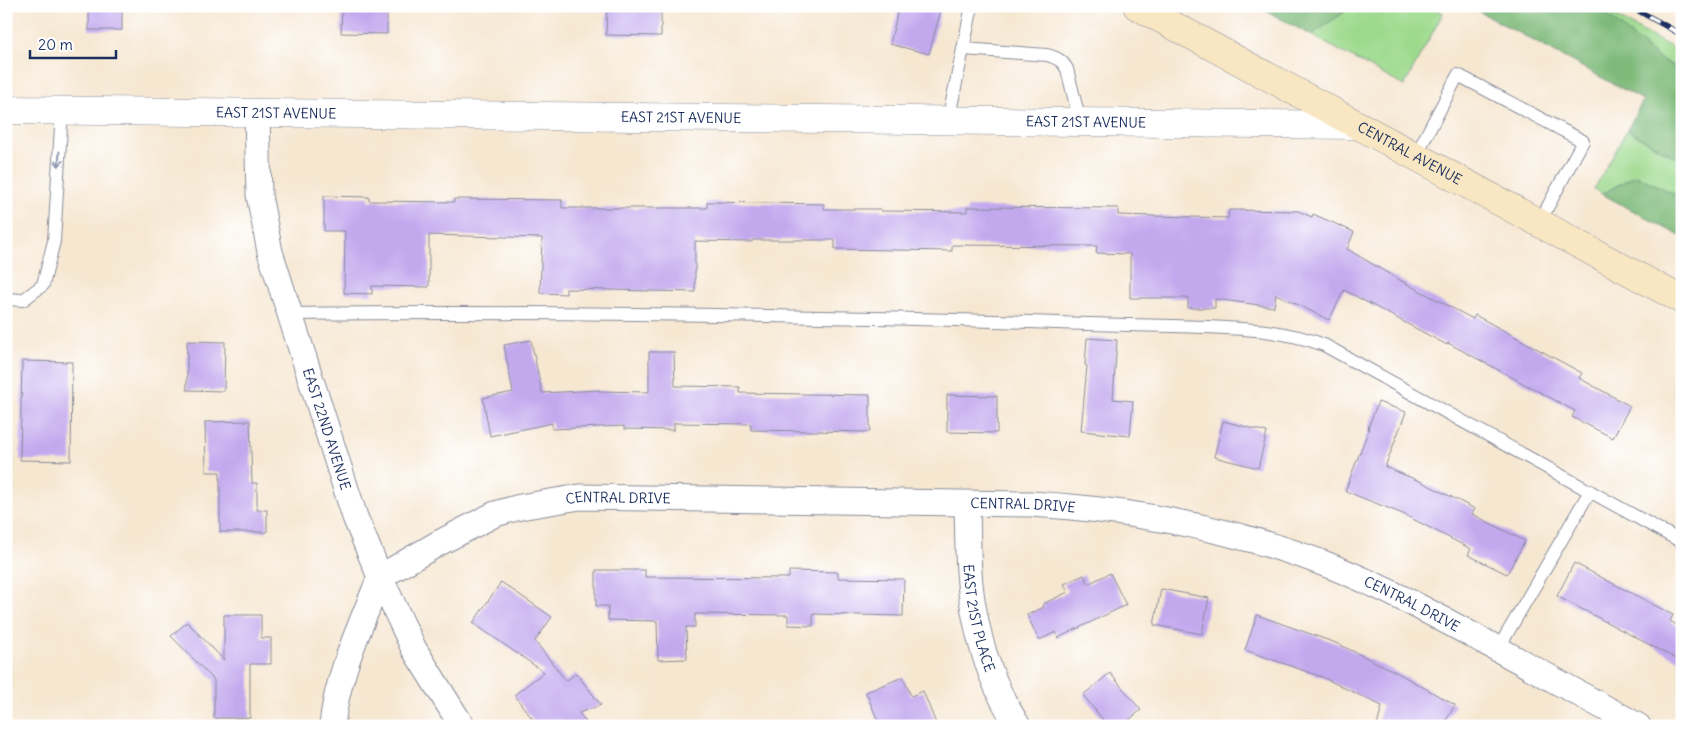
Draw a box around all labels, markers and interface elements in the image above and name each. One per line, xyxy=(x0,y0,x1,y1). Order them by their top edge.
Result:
scale bar xyxy=(30,28,116,60)
text: 20 m xyxy=(38,35,73,54)
street label: EAST 21ST AVENUE xyxy=(216,103,336,123)
street label: EAST 21ST AVENUE xyxy=(621,108,741,127)
street label: EAST 21ST AVENUE xyxy=(1026,112,1146,132)
street label: CENTRAL AVENUE xyxy=(1354,118,1465,189)
one-way arrow xyxy=(54,151,63,167)
street label: EAST 22ND AVENUE xyxy=(299,366,355,492)
street label: CENTRAL DRIVE xyxy=(564,488,671,508)
street label: CENTRAL DRIVE xyxy=(970,494,1076,516)
street label: EAST 21ST PLACE xyxy=(960,564,999,674)
street label: CENTRAL DRIVE xyxy=(1361,572,1463,636)

